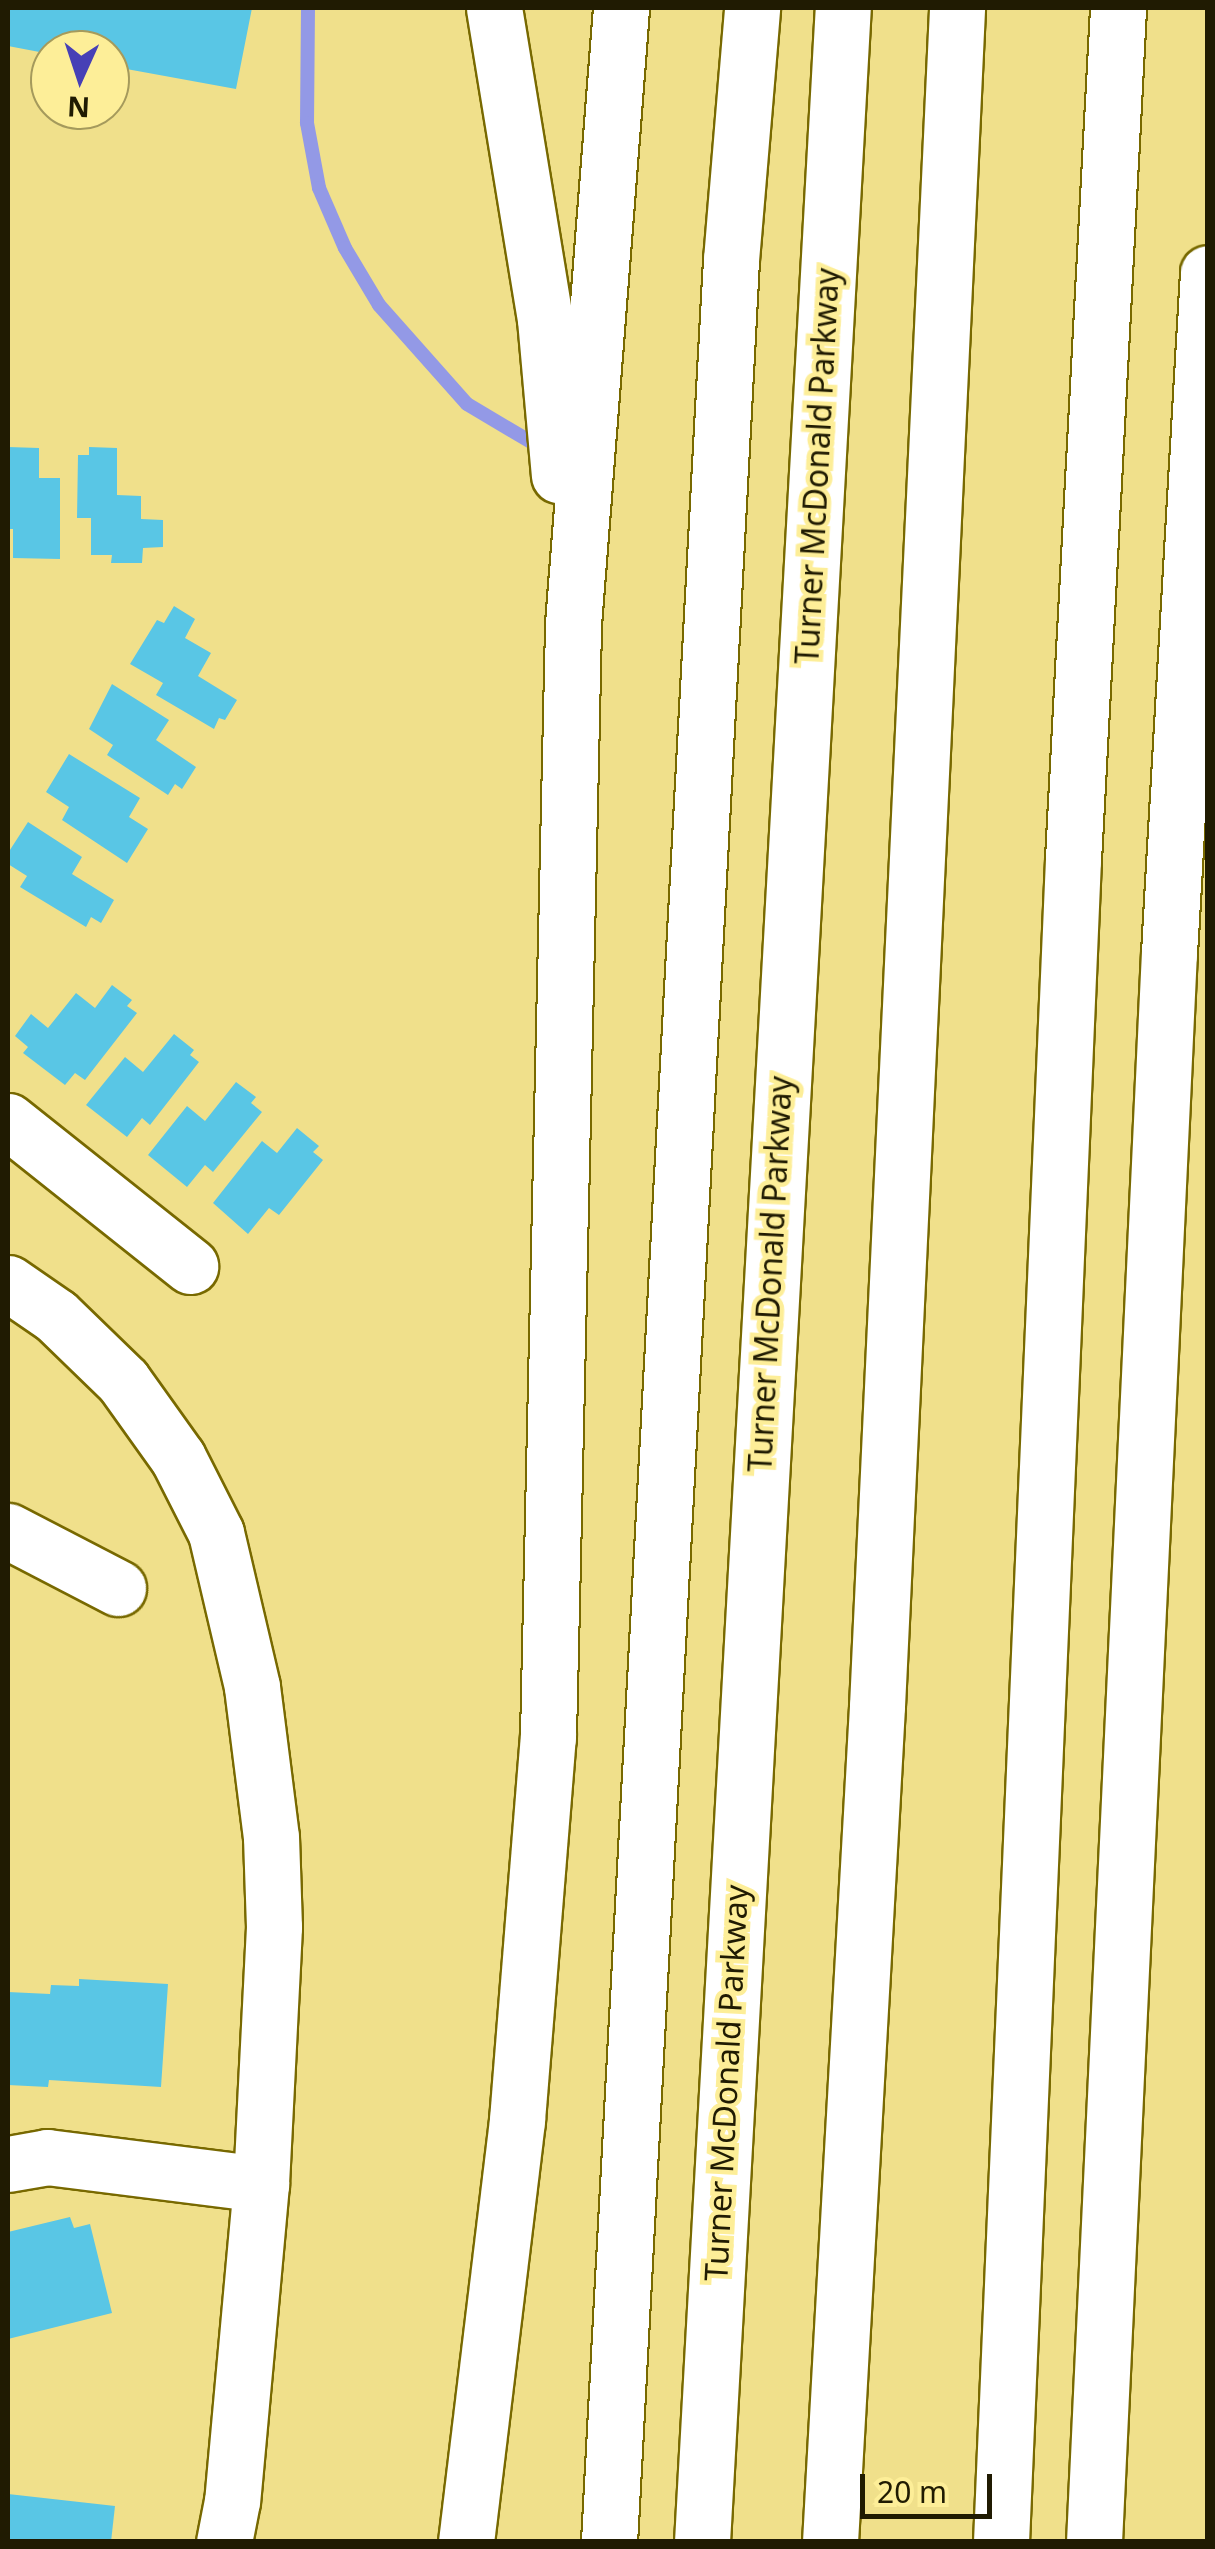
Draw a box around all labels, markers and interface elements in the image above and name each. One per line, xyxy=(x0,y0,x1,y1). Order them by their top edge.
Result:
north arrow xyxy=(30,30,130,130)
text: N xyxy=(66,88,91,128)
street label: Turner McDonald Parkway xyxy=(787,267,847,665)
street label: Turner McDonald Parkway xyxy=(740,1075,800,1473)
street label: Turner McDonald Parkway xyxy=(696,1884,756,2282)
scale bar xyxy=(865,2454,998,2516)
text: 20 m xyxy=(877,2471,947,2512)

